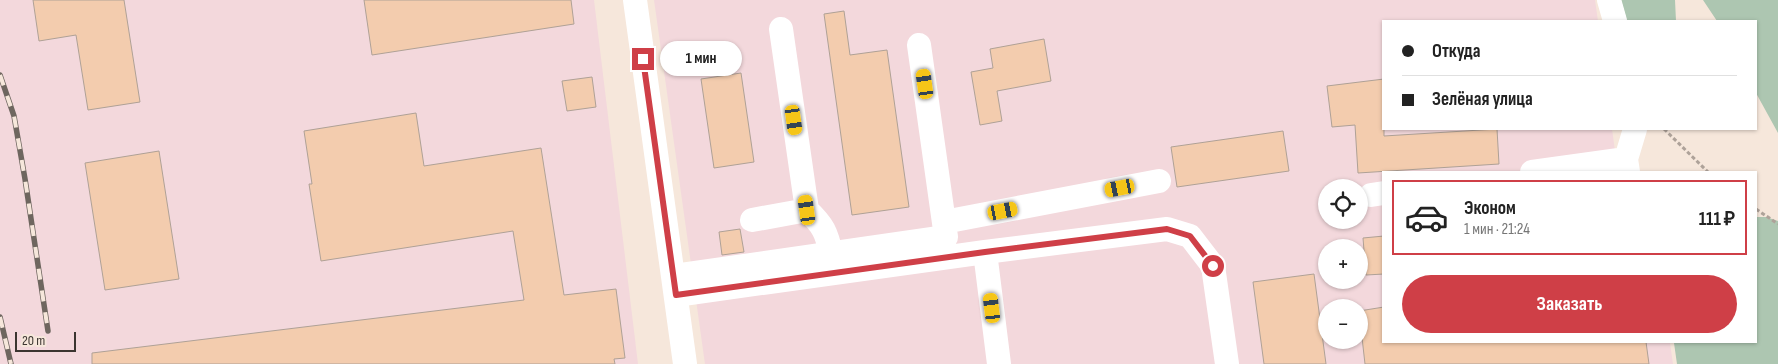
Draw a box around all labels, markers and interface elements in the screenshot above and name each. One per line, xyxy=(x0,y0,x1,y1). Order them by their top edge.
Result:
text: Откуда xyxy=(1432,40,1481,63)
callout: 1 мин xyxy=(660,42,743,76)
route end xyxy=(632,48,654,70)
text: 1 мин xyxy=(685,49,717,68)
car xyxy=(915,68,934,100)
text: Зелёная улица xyxy=(1432,88,1533,111)
car xyxy=(784,104,803,136)
car xyxy=(1103,178,1136,198)
map controls xyxy=(1318,179,1368,349)
button: locate xyxy=(1318,179,1368,229)
car xyxy=(797,194,816,226)
icon: car xyxy=(1404,195,1449,240)
text: Эконом xyxy=(1464,197,1516,220)
car xyxy=(986,201,1019,221)
text: 111 ₽ xyxy=(1699,208,1735,231)
text: 1 мин · 21:24 xyxy=(1464,220,1530,239)
button: + xyxy=(1318,239,1368,289)
route start xyxy=(1202,255,1224,277)
button: Заказать xyxy=(1402,275,1737,333)
car xyxy=(982,292,1001,324)
button: − xyxy=(1318,299,1368,349)
scale bar xyxy=(15,329,76,352)
text: 20 m xyxy=(22,332,45,349)

